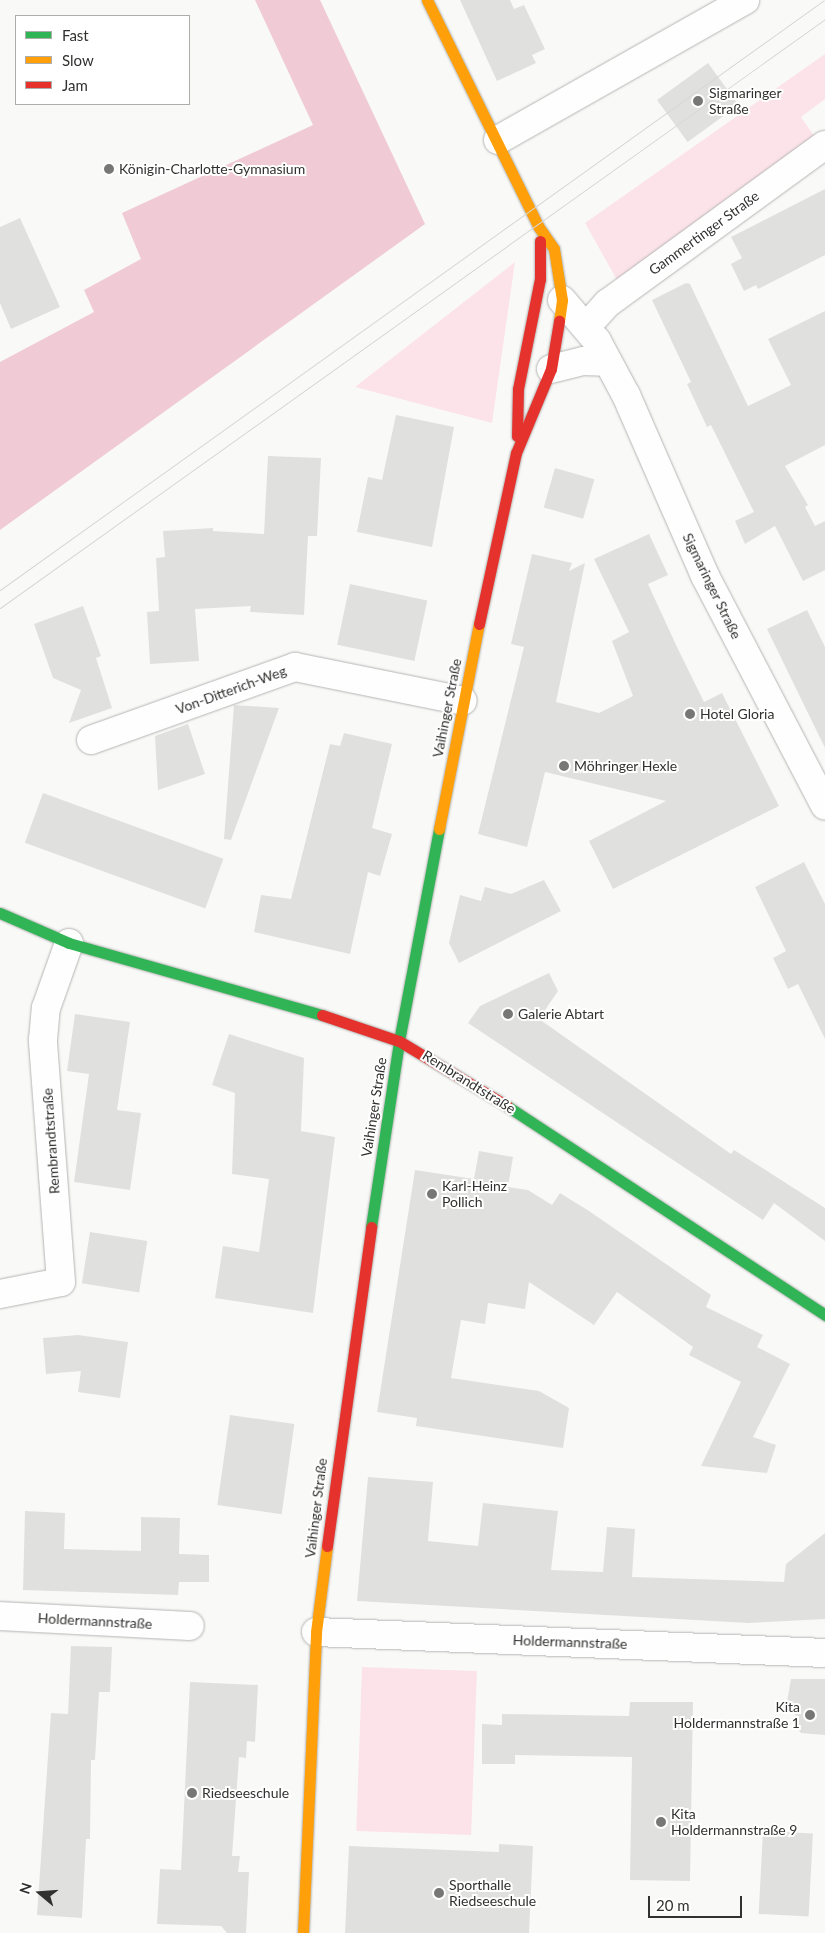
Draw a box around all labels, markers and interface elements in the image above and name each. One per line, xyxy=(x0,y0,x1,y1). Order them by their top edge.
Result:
legend xyxy=(15,15,190,105)
text: Fast xyxy=(62,26,89,44)
text: Slow xyxy=(62,51,94,69)
text: Jam xyxy=(62,76,88,94)
place label: Sigmaringer Straße xyxy=(709,85,782,118)
marker: Sigmaringer Straße xyxy=(691,94,705,108)
place label: Königin-Charlotte-Gymnasium xyxy=(119,161,305,177)
marker: Königin-Charlotte-Gymnasium xyxy=(103,163,115,175)
street label: Gammertinger Straße xyxy=(646,187,762,279)
street label: Sigmaringer Straße xyxy=(679,530,745,642)
street label: Vaihinger Straße xyxy=(429,657,465,759)
street label: Von-Ditterich-Weg xyxy=(173,662,289,718)
place label: Hotel Gloria xyxy=(700,706,774,722)
marker: Hotel Gloria xyxy=(684,708,696,720)
place label: Möhringer Hexle xyxy=(574,758,677,774)
marker: Möhringer Hexle xyxy=(558,760,570,772)
place label: Galerie Abtart xyxy=(518,1006,605,1022)
marker: Galerie Abtart xyxy=(502,1008,514,1020)
street label: Rembrandtstraße xyxy=(420,1047,518,1117)
street label: Vaihinger Straße xyxy=(358,1056,390,1158)
street label: Rembrandtstraße xyxy=(39,1087,63,1195)
place label: Karl-Heinz Pollich xyxy=(442,1178,507,1210)
marker: Karl-Heinz Pollich xyxy=(426,1188,438,1200)
street label: Vaihinger Straße xyxy=(302,1457,330,1559)
street label: Holdermannstraße xyxy=(37,1610,153,1632)
street label: Holdermannstraße xyxy=(512,1632,628,1652)
place label: Kita Holdermannstraße 1 xyxy=(674,1699,800,1731)
marker: Kita Holdermannstraße 1 xyxy=(804,1709,816,1721)
place label: Riedseeschule xyxy=(202,1785,289,1801)
marker: Riedseeschule xyxy=(186,1787,198,1799)
place label: Kita Holdermannstraße 9 xyxy=(671,1806,797,1838)
marker: Kita Holdermannstraße 9 xyxy=(655,1816,667,1828)
north arrow xyxy=(15,1868,65,1918)
place label: Sporthalle Riedseeschule xyxy=(449,1877,536,1910)
text: N xyxy=(16,1880,35,1896)
scale bar xyxy=(650,1886,744,1918)
marker: Sporthalle Riedseeschule xyxy=(433,1887,445,1899)
text: 20 m xyxy=(656,1896,690,1914)

